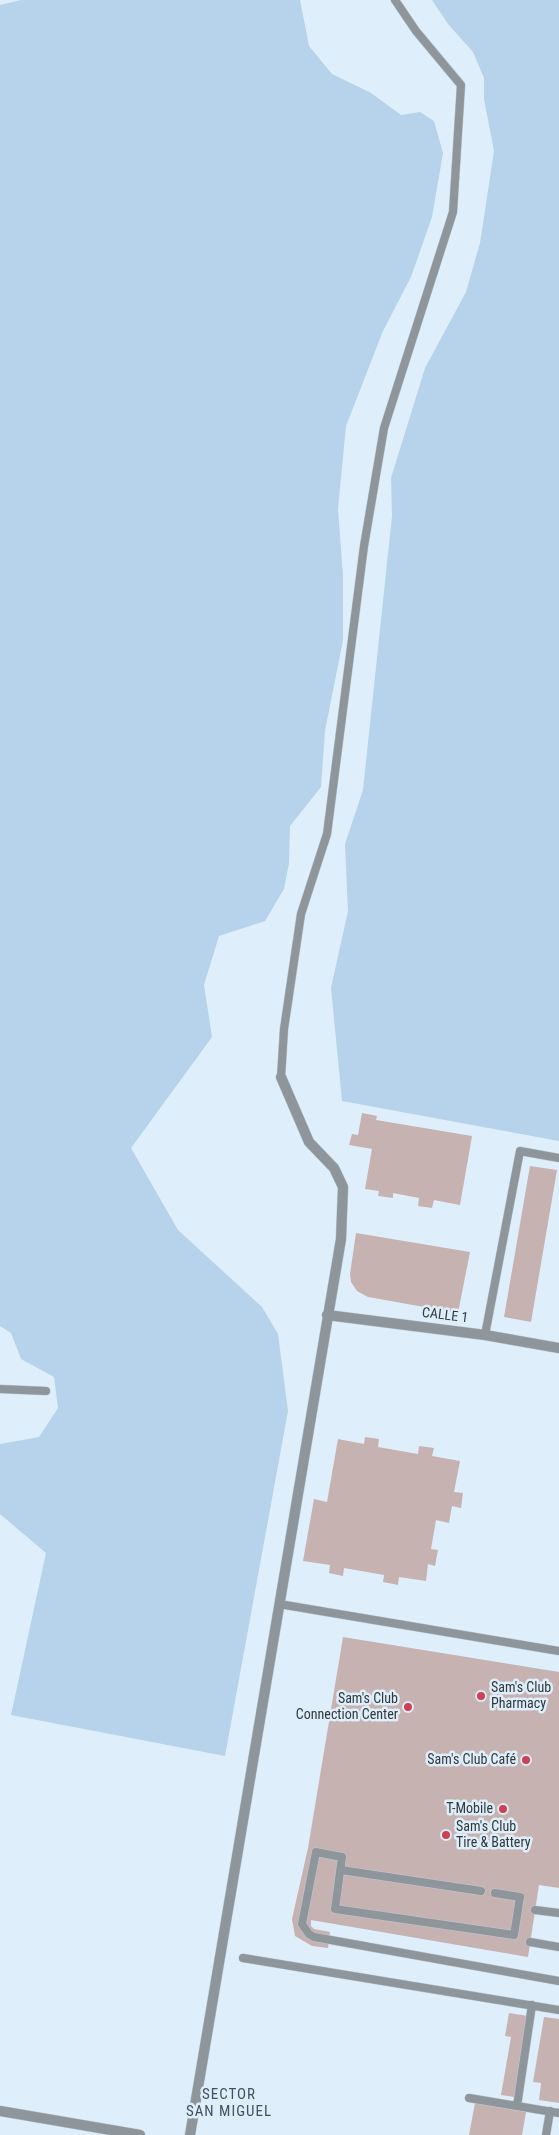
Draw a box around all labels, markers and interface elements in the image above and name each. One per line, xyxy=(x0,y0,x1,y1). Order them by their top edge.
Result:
street label: CALLE 1 xyxy=(421,1305,469,1327)
place label: Sam's Club Pharmacy xyxy=(491,1680,551,1712)
marker: Sam's Club Pharmacy xyxy=(475,1690,487,1702)
place label: Sam's Club Connection Center xyxy=(296,1691,398,1724)
marker: Sam's Club Connection Center xyxy=(402,1701,414,1713)
place label: Sam's Club Café xyxy=(427,1752,516,1768)
marker: Sam's Club Café xyxy=(520,1754,532,1766)
place label: T-Mobile xyxy=(446,1801,493,1817)
marker: T-Mobile xyxy=(497,1803,509,1815)
place label: Sam's Club Tire & Battery xyxy=(456,1819,531,1851)
marker: Sam's Club Tire & Battery xyxy=(440,1829,452,1841)
district label: SECTOR SAN MIGUEL xyxy=(185,2086,273,2121)

